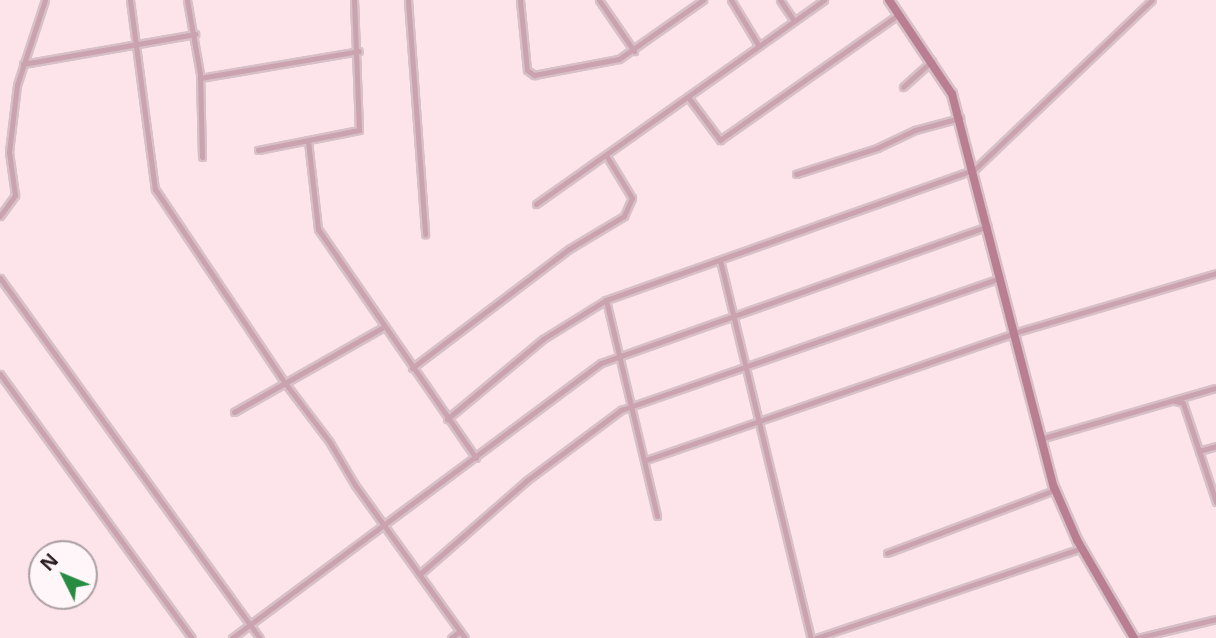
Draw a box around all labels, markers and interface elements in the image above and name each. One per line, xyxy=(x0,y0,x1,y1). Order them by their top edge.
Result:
north arrow xyxy=(28,540,98,610)
text: N xyxy=(34,548,64,577)

